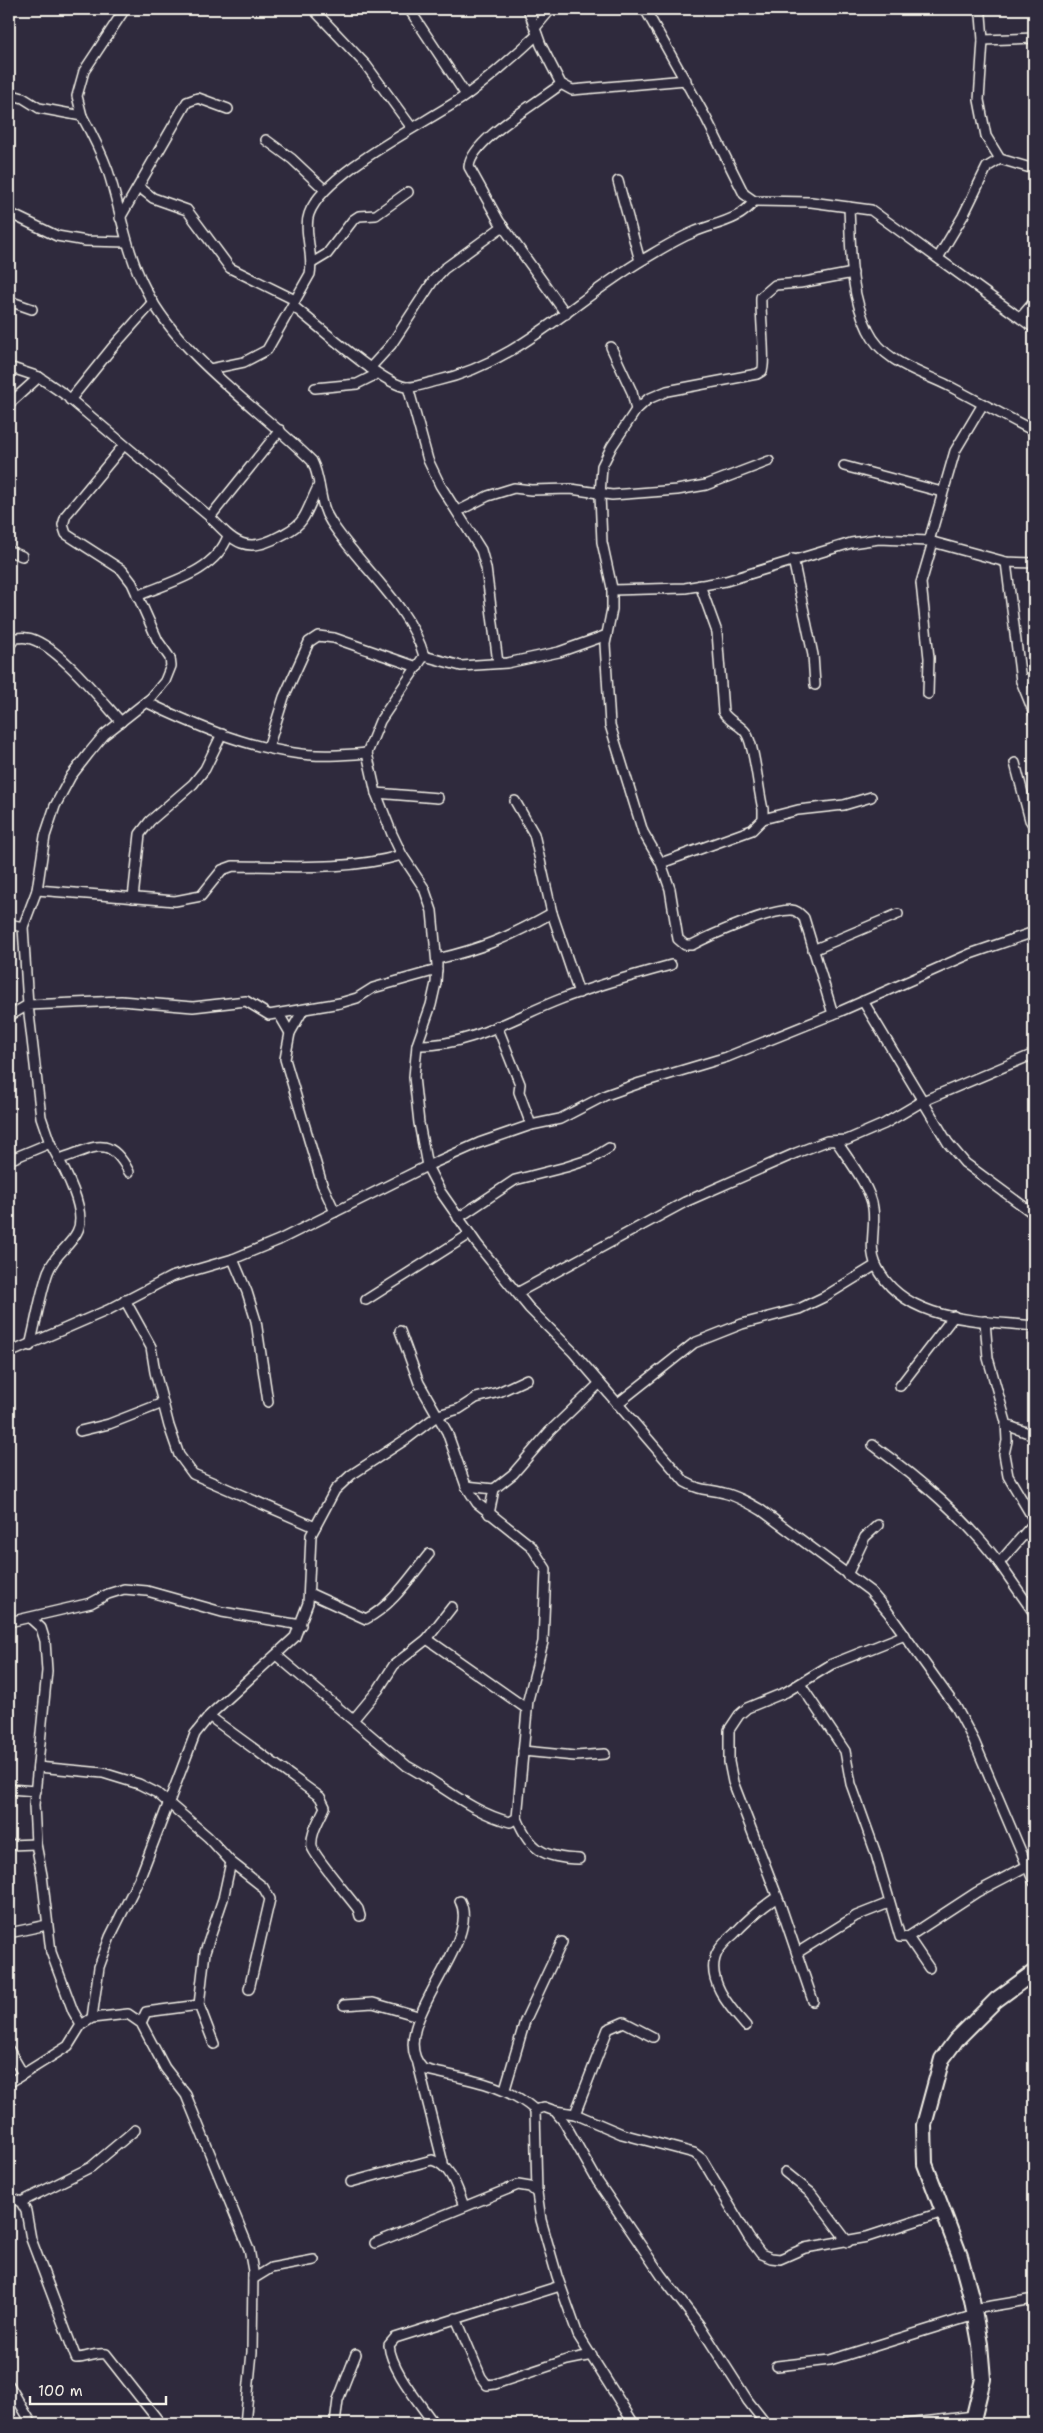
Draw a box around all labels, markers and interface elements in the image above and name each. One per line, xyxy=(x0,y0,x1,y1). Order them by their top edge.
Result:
scale bar xyxy=(30,2373,166,2405)
text: 100 m xyxy=(38,2381,83,2401)

